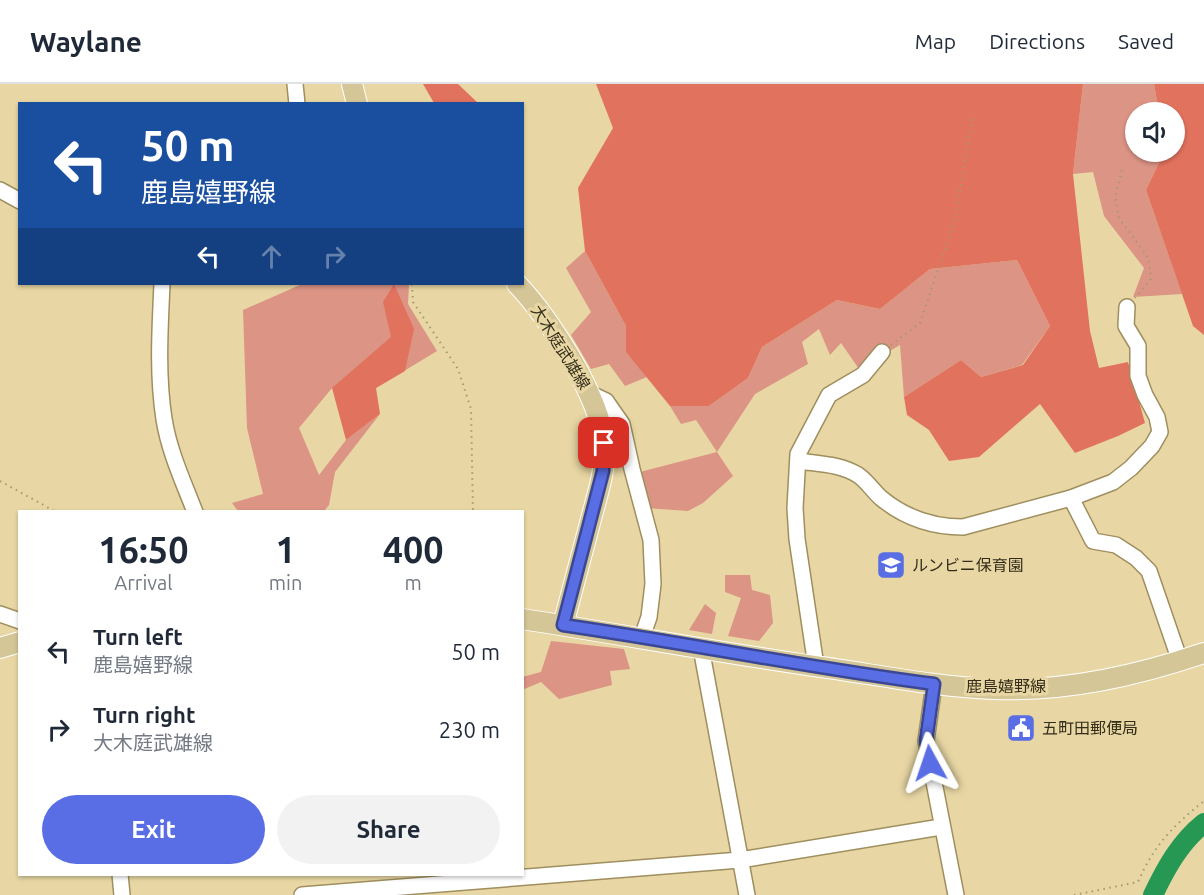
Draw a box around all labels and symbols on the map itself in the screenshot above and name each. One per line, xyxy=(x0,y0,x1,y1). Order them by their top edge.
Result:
street label: 大木庭武雄線 xyxy=(528,302,594,392)
pin xyxy=(578,417,629,468)
school or university icon: ルンビニ保育園 xyxy=(875,549,907,581)
place label: ルンビニ保育園 xyxy=(912,556,1024,574)
street label: 鹿島嬉野線 xyxy=(966,677,1046,695)
public building icon: 五町田郵便局 xyxy=(1005,712,1037,744)
place label: 五町田郵便局 xyxy=(1042,719,1138,737)
position arrow xyxy=(898,731,962,795)

